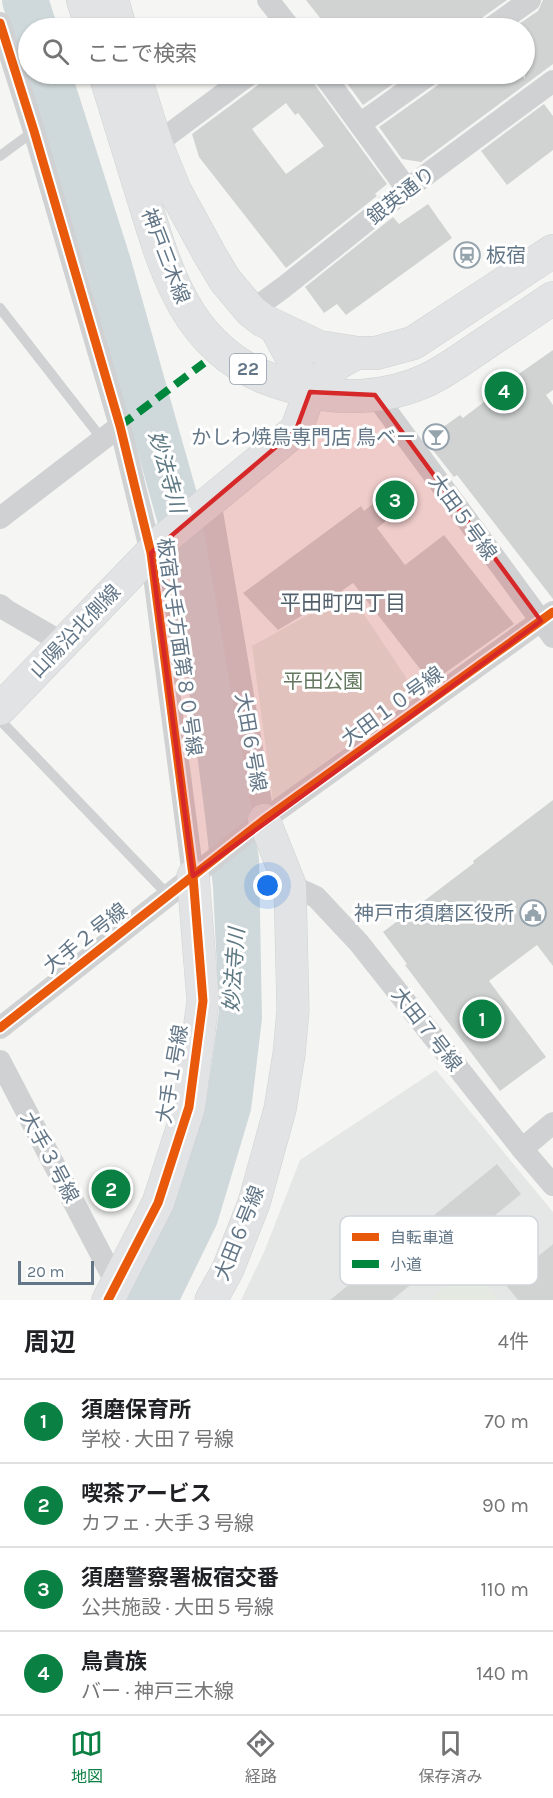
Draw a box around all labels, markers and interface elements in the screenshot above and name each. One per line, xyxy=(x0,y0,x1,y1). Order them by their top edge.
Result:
search box xyxy=(18,18,535,84)
icon: search xyxy=(39,35,72,68)
text: ここで検索 xyxy=(87,41,197,67)
street label: 銀英通り xyxy=(363,162,440,229)
street label: 神戸三木線 xyxy=(137,205,194,307)
station icon: 板宿 xyxy=(452,240,482,270)
place label: 板宿 xyxy=(486,244,526,267)
road number: 22 xyxy=(230,354,266,384)
pin: 4 xyxy=(484,368,524,414)
bar icon: かしわ焼鳥専門店 鳥ベー xyxy=(421,422,451,452)
place label: かしわ焼鳥専門店 鳥ベー xyxy=(191,426,416,449)
water label: 妙法寺川 xyxy=(144,428,191,518)
street label: 大田５号線 xyxy=(424,470,501,565)
pin: 3 xyxy=(376,478,414,522)
street label: 板宿大手方面第８０号線 xyxy=(153,537,206,758)
street label: 山陽沿北側線 xyxy=(25,580,125,682)
district label: 平田町四丁目 xyxy=(280,591,406,615)
street label: 大田１０号線 xyxy=(337,662,448,751)
park label: 平田公園 xyxy=(283,670,363,693)
street label: 大田６号線 xyxy=(230,691,271,793)
your location xyxy=(253,871,282,900)
public building icon: 神戸市須磨区役所 xyxy=(518,898,548,928)
street label: 大手２号線 xyxy=(39,899,132,978)
place label: 神戸市須磨区役所 xyxy=(354,902,514,925)
water label: 妙法寺川 xyxy=(219,925,249,1013)
street label: 大田７号線 xyxy=(387,983,466,1076)
pin: 1 xyxy=(462,996,502,1042)
street label: 大手１号線 xyxy=(152,1023,193,1125)
street label: 大手３号線 xyxy=(16,1108,83,1207)
pin: 2 xyxy=(92,1166,130,1212)
street label: 大田６号線 xyxy=(210,1183,269,1284)
legend xyxy=(340,1216,538,1285)
text: 自転車道 xyxy=(390,1228,454,1247)
text: 小道 xyxy=(390,1255,422,1274)
scale bar xyxy=(18,1258,94,1286)
text: 20 m xyxy=(27,1262,65,1281)
text: 周辺 xyxy=(24,1327,76,1358)
text: 4件 xyxy=(498,1330,529,1353)
text: 須磨保育所 xyxy=(81,1397,191,1423)
text: 1 xyxy=(40,1410,47,1433)
text: 70 m xyxy=(484,1410,529,1433)
text: 学校 · 大田７号線 xyxy=(81,1428,234,1451)
text: 喫茶アービス xyxy=(81,1481,212,1507)
text: 2 xyxy=(37,1494,50,1517)
text: 90 m xyxy=(482,1494,529,1517)
text: カフェ · 大手３号線 xyxy=(81,1512,254,1535)
text: 須磨警察署板宿交番 xyxy=(81,1565,279,1591)
text: 3 xyxy=(37,1578,50,1601)
text: 110 m xyxy=(480,1578,529,1601)
text: 公共施設 · 大田５号線 xyxy=(81,1596,274,1619)
text: 鳥貴族 xyxy=(81,1649,147,1675)
text: 4 xyxy=(38,1662,49,1685)
text: 140 m xyxy=(476,1662,529,1685)
text: バー · 神戸三木線 xyxy=(81,1680,234,1703)
tab: 地図 xyxy=(70,1727,103,1787)
tab: 経路 xyxy=(244,1727,277,1787)
tab: 保存済み xyxy=(418,1727,482,1787)

